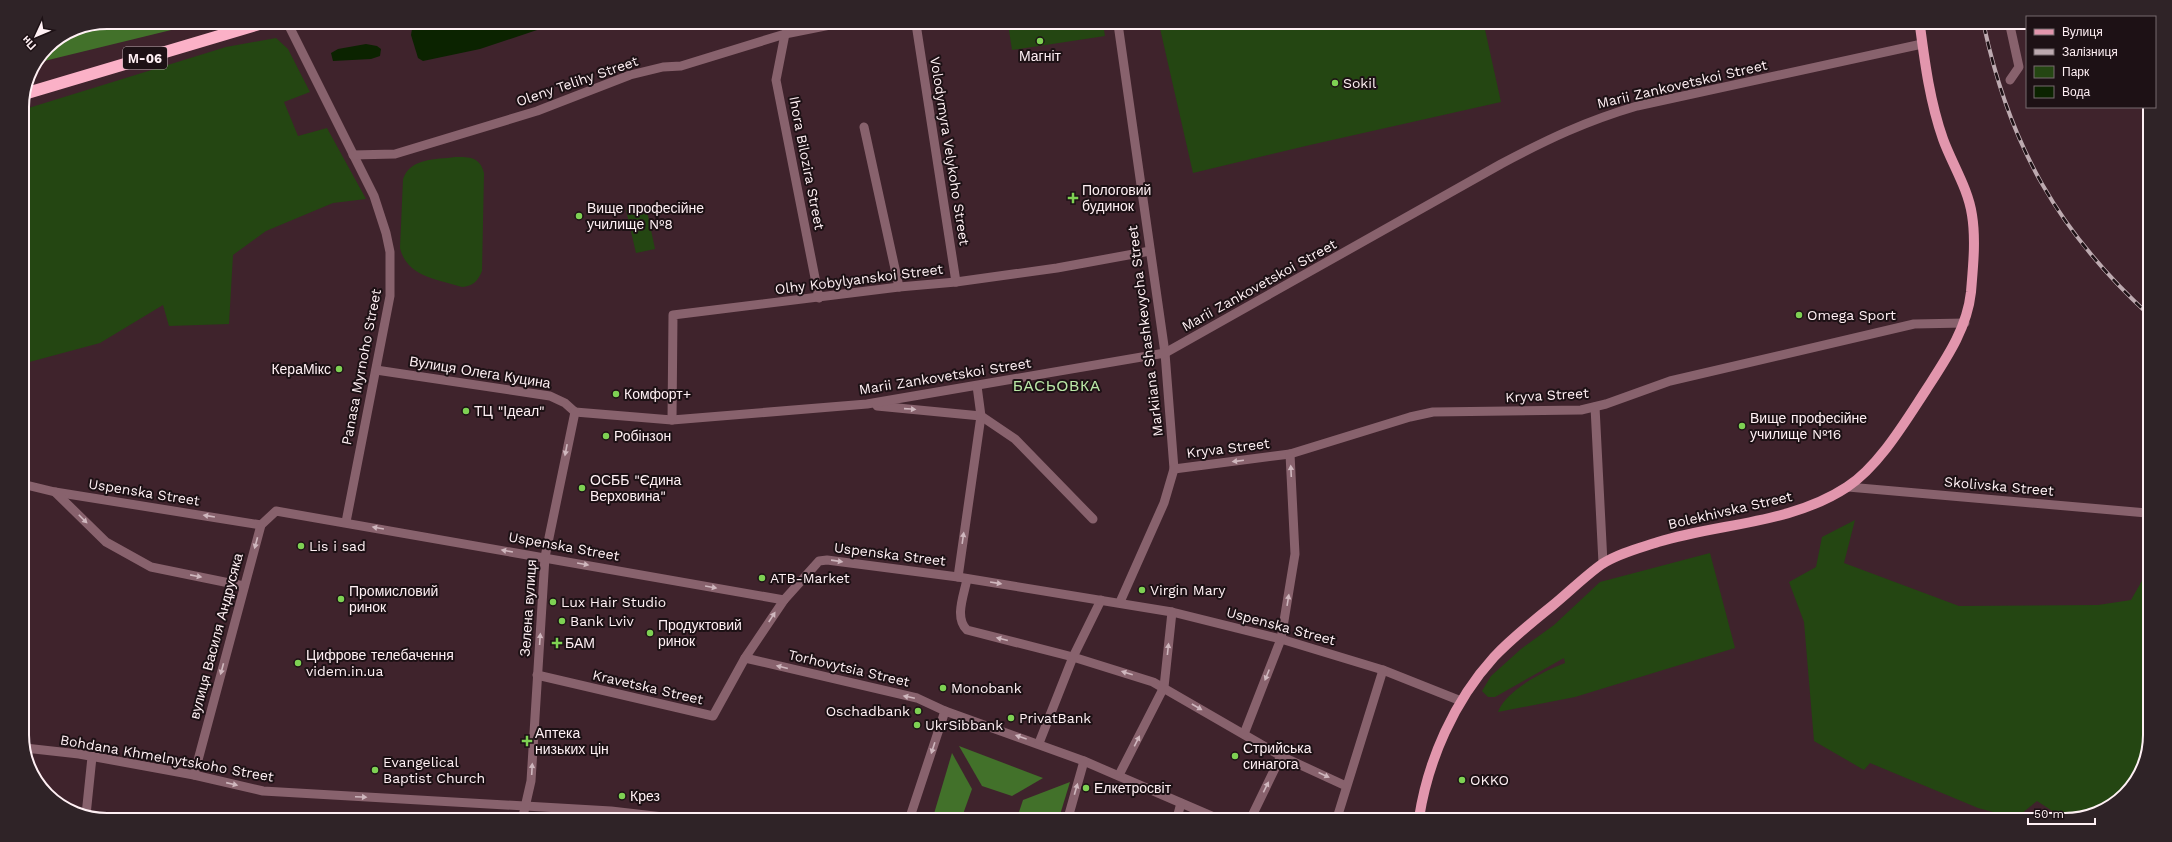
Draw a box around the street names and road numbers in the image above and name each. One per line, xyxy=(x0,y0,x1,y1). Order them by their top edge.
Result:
road number: М-06 xyxy=(123,47,167,69)
street label: Oleny Telihy Street xyxy=(514,53,640,109)
street label: Volodymyra Velykoho Street xyxy=(927,55,973,247)
street label: Marii Zankovetskoi Street xyxy=(1595,57,1769,111)
street label: Ihora Bilozira Street xyxy=(786,95,828,231)
street label: Markiiana Shashkevycha Street xyxy=(1124,224,1166,437)
street label: Marii Zankovetskoi Street xyxy=(1179,236,1339,334)
street label: Olhy Kobylyanskoi Street xyxy=(774,261,944,297)
street label: Panasa Myrnoho Street xyxy=(338,287,384,446)
street label: Вулиця Олега Куцина xyxy=(408,353,552,391)
street label: Marii Zankovetskoi Street xyxy=(858,354,1032,398)
street label: Kryva Street xyxy=(1505,385,1589,405)
street label: Kryva Street xyxy=(1185,435,1271,461)
street label: Skolivska Street xyxy=(1944,473,2055,499)
street label: Uspenska Street xyxy=(87,475,201,509)
street label: Bolekhivska Street xyxy=(1666,488,1794,532)
street label: Uspenska Street xyxy=(507,528,621,564)
street label: Uspenska Street xyxy=(833,539,947,569)
street label: вулиця Василя Андрусяка xyxy=(186,551,246,721)
street label: Зелена вулиця xyxy=(517,559,539,657)
street label: Uspenska Street xyxy=(1225,604,1337,648)
street label: Torhovytsia Street xyxy=(787,646,911,690)
street label: Kravetska Street xyxy=(591,666,705,708)
street label: Bohdana Khmelnytskoho Street xyxy=(59,731,275,785)

